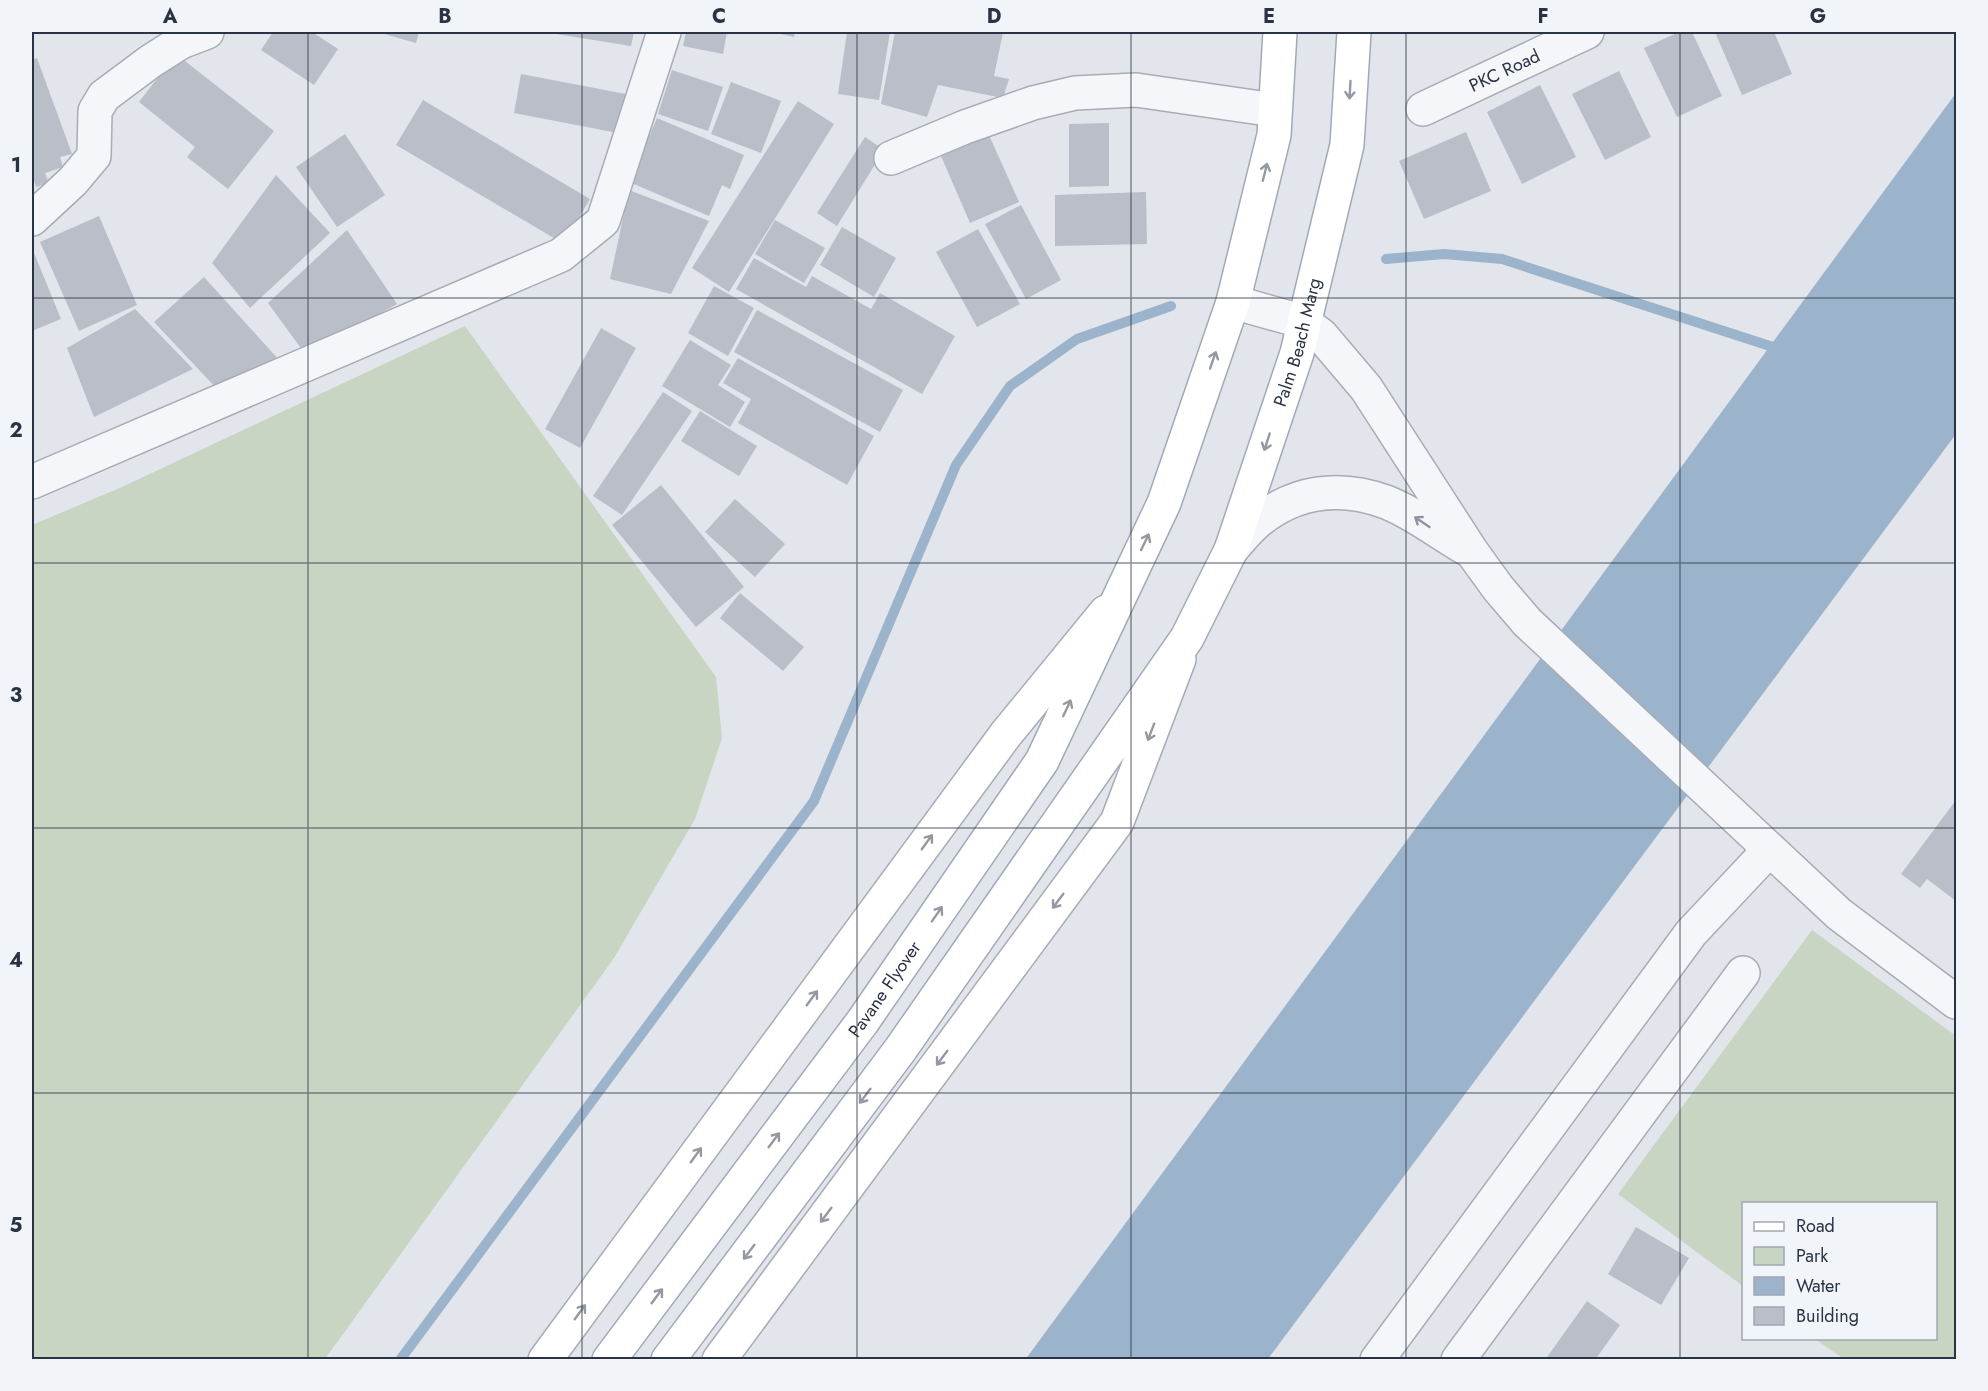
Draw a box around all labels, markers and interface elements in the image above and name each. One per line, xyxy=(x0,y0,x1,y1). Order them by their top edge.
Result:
text: A xyxy=(162,2,178,31)
text: B xyxy=(438,2,452,31)
text: C xyxy=(712,2,726,31)
text: D xyxy=(987,2,1001,31)
text: E xyxy=(1263,2,1275,31)
text: F xyxy=(1537,2,1549,31)
text: G xyxy=(1810,2,1826,31)
street label: PKC Road xyxy=(1465,43,1544,99)
one-way arrow xyxy=(1345,79,1356,99)
text: 1 xyxy=(11,151,21,180)
one-way arrow xyxy=(1259,163,1271,182)
street label: Palm Beach Marg xyxy=(1267,275,1328,410)
one-way arrow xyxy=(1209,351,1220,370)
text: 2 xyxy=(9,416,23,445)
one-way arrow xyxy=(1261,432,1272,451)
one-way arrow xyxy=(1415,516,1431,528)
one-way arrow xyxy=(1140,534,1152,552)
text: 3 xyxy=(10,681,22,710)
one-way arrow xyxy=(1062,700,1073,718)
one-way arrow xyxy=(1145,722,1156,741)
one-way arrow xyxy=(921,834,933,850)
one-way arrow xyxy=(1052,893,1065,909)
one-way arrow xyxy=(931,906,943,922)
street label: Pavane Flyover xyxy=(842,935,928,1043)
text: 4 xyxy=(9,946,23,975)
one-way arrow xyxy=(805,991,818,1007)
one-way arrow xyxy=(936,1050,949,1066)
one-way arrow xyxy=(859,1087,872,1103)
one-way arrow xyxy=(767,1132,780,1148)
one-way arrow xyxy=(690,1148,702,1164)
legend xyxy=(1742,1202,1937,1340)
one-way arrow xyxy=(820,1206,832,1222)
text: 5 xyxy=(10,1211,23,1240)
text: Road xyxy=(1796,1213,1835,1239)
one-way arrow xyxy=(742,1243,755,1259)
text: Park xyxy=(1796,1243,1828,1269)
text: Water xyxy=(1796,1273,1841,1299)
one-way arrow xyxy=(651,1288,663,1304)
text: Building xyxy=(1796,1303,1859,1329)
one-way arrow xyxy=(574,1305,586,1321)

